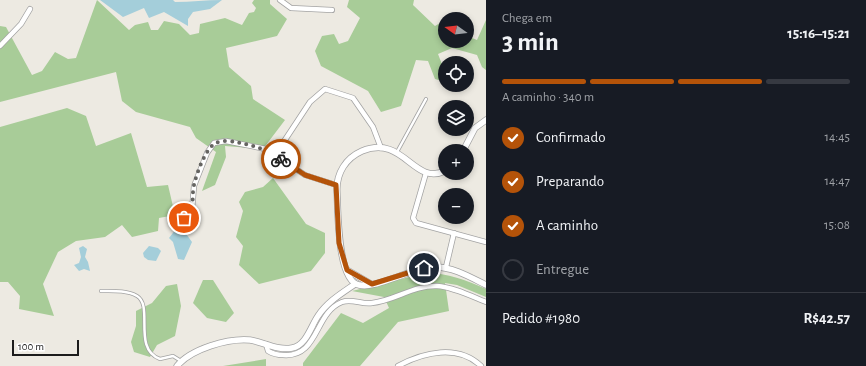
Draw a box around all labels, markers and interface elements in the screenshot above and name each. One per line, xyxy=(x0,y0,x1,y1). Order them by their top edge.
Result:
north arrow xyxy=(438,12,474,48)
map controls xyxy=(438,12,474,224)
text: Chega em xyxy=(502,12,552,25)
text: 15:16–15:21 xyxy=(787,26,850,41)
text: 3 min xyxy=(502,29,559,55)
button: locate xyxy=(438,56,474,92)
text: A caminho · 340 m xyxy=(502,91,594,104)
button: layers xyxy=(438,100,474,136)
icon: check xyxy=(502,127,524,149)
text: Confirmado xyxy=(536,130,606,145)
text: 14:45 xyxy=(825,131,850,144)
courier xyxy=(261,139,301,179)
button: + xyxy=(438,144,474,180)
icon: bike xyxy=(270,148,292,170)
icon: check xyxy=(502,171,524,193)
text: Preparando xyxy=(536,174,604,189)
text: 14:47 xyxy=(825,175,850,188)
button: − xyxy=(438,188,474,224)
pin xyxy=(167,201,201,235)
icon: bag xyxy=(173,207,195,229)
icon: check xyxy=(502,215,524,237)
text: A caminho xyxy=(536,218,598,233)
text: 15:08 xyxy=(824,219,850,232)
pin xyxy=(407,251,441,285)
icon: home xyxy=(413,257,435,279)
text: Entregue xyxy=(536,262,589,277)
text: Pedido #1980 xyxy=(502,311,580,326)
text: R$42.57 xyxy=(803,311,850,326)
scale bar xyxy=(12,338,79,357)
text: 100 m xyxy=(18,341,44,352)

